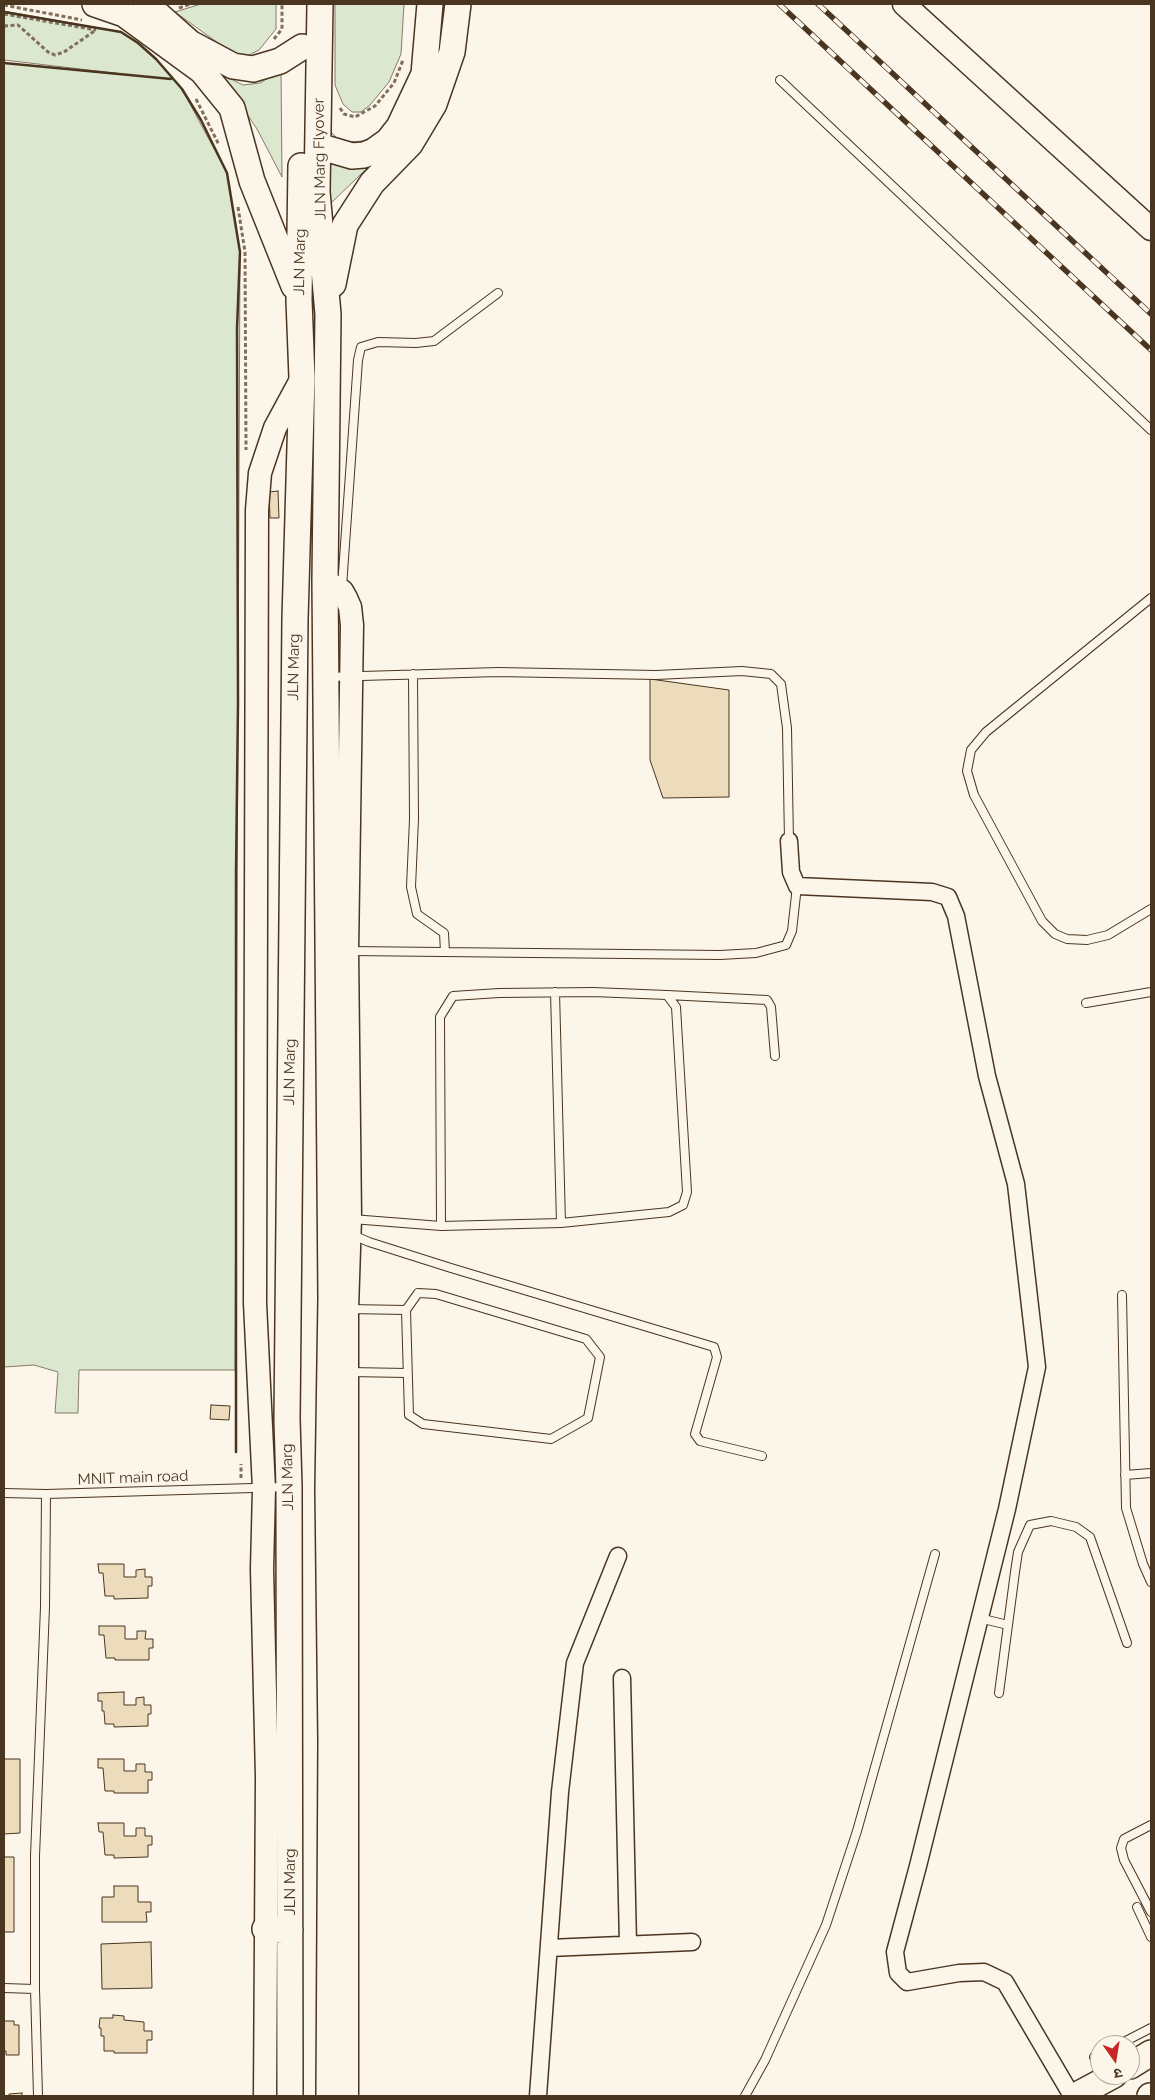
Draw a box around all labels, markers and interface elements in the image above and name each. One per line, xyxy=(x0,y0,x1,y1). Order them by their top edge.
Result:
street label: JLN Marg Flyover xyxy=(310,98,330,220)
street label: JLN Marg xyxy=(290,228,310,296)
street label: JLN Marg xyxy=(284,633,304,701)
street label: JLN Marg xyxy=(280,1038,300,1106)
street label: JLN Marg xyxy=(278,1443,298,1511)
street label: MNIT main road xyxy=(77,1467,189,1489)
street label: JLN Marg xyxy=(281,1849,299,1915)
north arrow xyxy=(1090,2035,1140,2085)
text: उ xyxy=(1112,2065,1124,2082)

